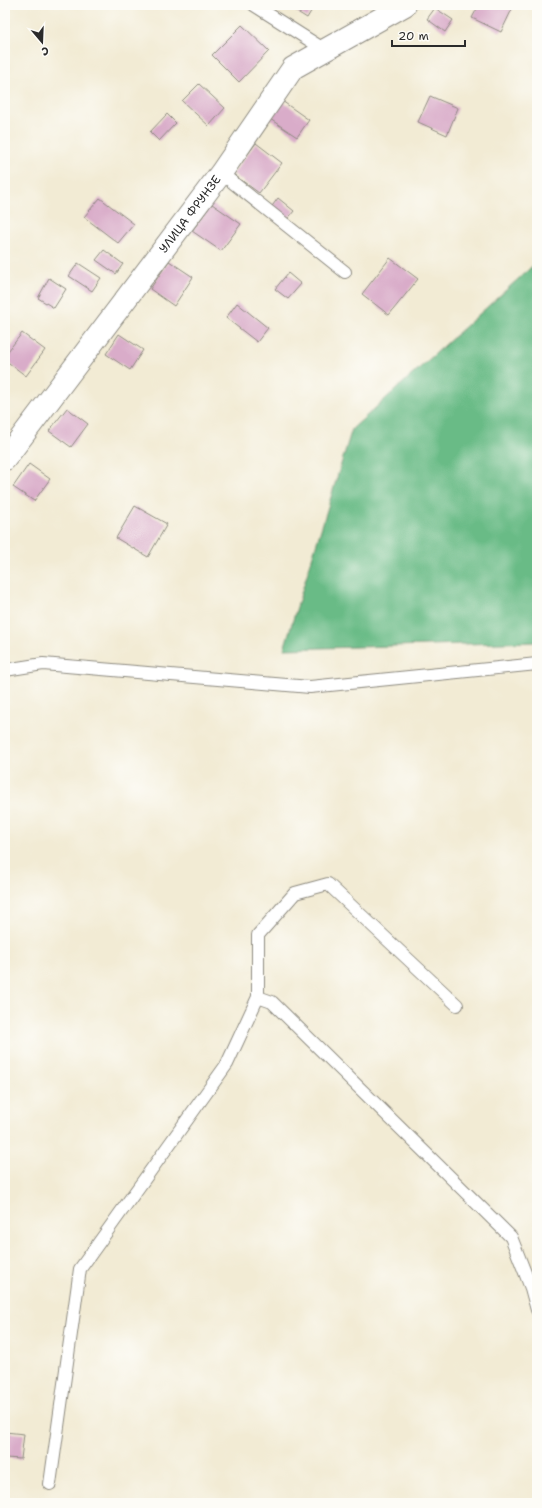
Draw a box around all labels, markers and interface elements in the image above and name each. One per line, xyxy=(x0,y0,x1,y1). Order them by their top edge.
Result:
north arrow xyxy=(22,22,62,62)
scale bar xyxy=(392,22,465,48)
text: 20 m xyxy=(398,28,429,44)
text: С xyxy=(39,43,51,59)
street label: УЛИЦА ФРУНЗЕ xyxy=(156,172,225,256)

